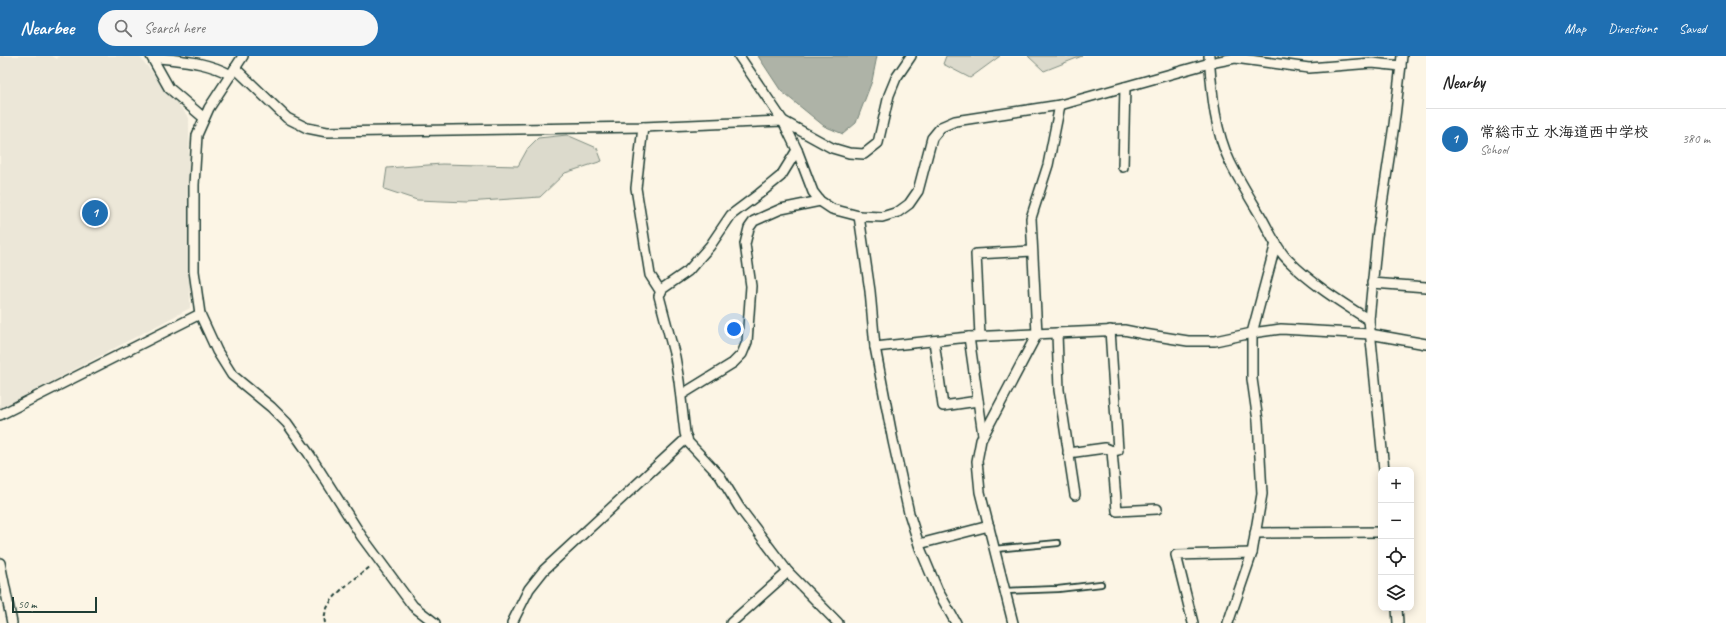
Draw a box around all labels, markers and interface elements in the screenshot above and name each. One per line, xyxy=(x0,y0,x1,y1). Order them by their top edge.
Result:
search box xyxy=(98,10,378,46)
text: Nearbee xyxy=(20,16,74,40)
icon: search xyxy=(112,17,134,39)
text: Search here xyxy=(144,19,205,38)
text: Map xyxy=(1565,20,1586,37)
text: Directions xyxy=(1608,20,1657,37)
text: Saved xyxy=(1679,20,1706,37)
text: Nearby xyxy=(1442,72,1485,93)
text: 常総市立 水海道西中学校 xyxy=(1480,123,1649,142)
text: 1 xyxy=(1452,131,1458,147)
text: 380 m xyxy=(1682,131,1710,147)
text: School xyxy=(1480,142,1508,158)
pin: 1 xyxy=(82,198,108,228)
your location xyxy=(724,319,744,339)
map controls xyxy=(1378,467,1414,611)
button: + xyxy=(1378,467,1414,503)
button: − xyxy=(1378,503,1414,539)
button: locate xyxy=(1378,539,1414,575)
button: layers xyxy=(1378,575,1414,611)
scale bar xyxy=(12,595,97,614)
text: 50 m xyxy=(18,597,37,611)

